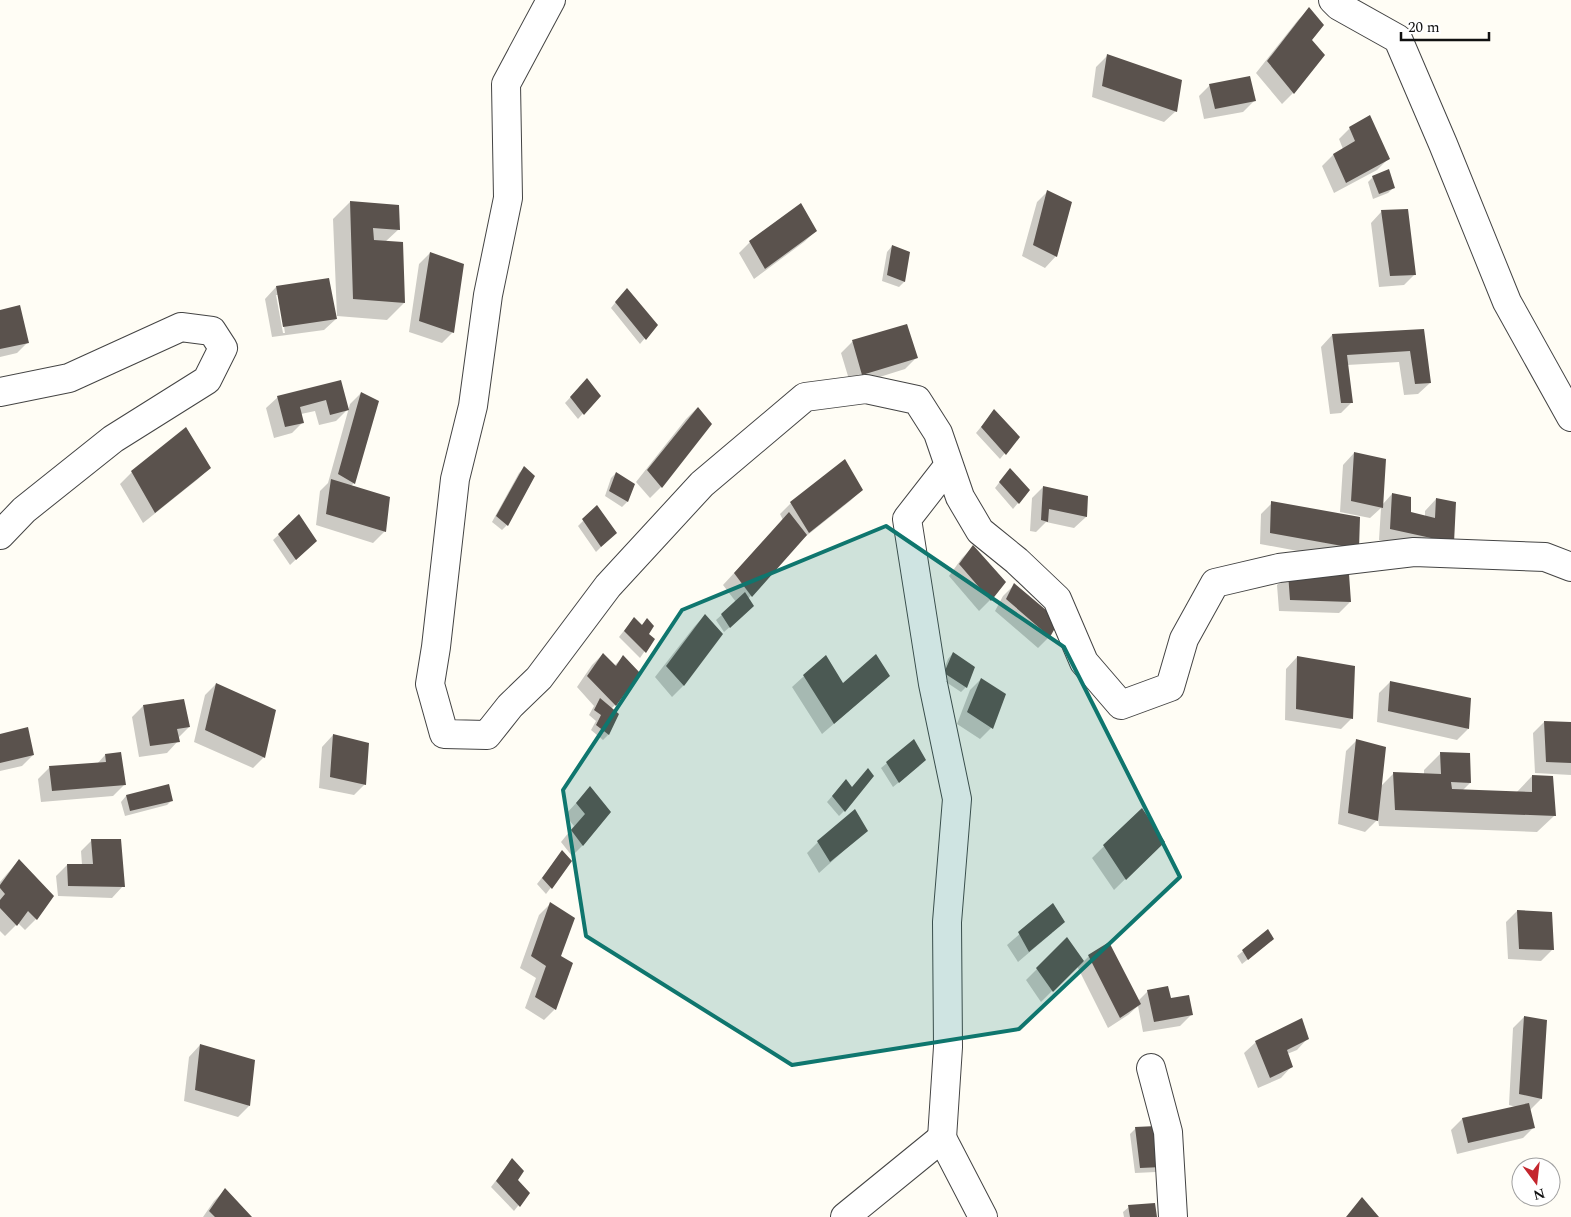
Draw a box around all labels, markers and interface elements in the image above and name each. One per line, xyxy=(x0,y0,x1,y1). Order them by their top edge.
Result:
scale bar xyxy=(1401,10,1488,42)
text: 20 m xyxy=(1408,16,1440,39)
north arrow xyxy=(1511,1157,1561,1207)
text: N xyxy=(1531,1182,1547,1206)

